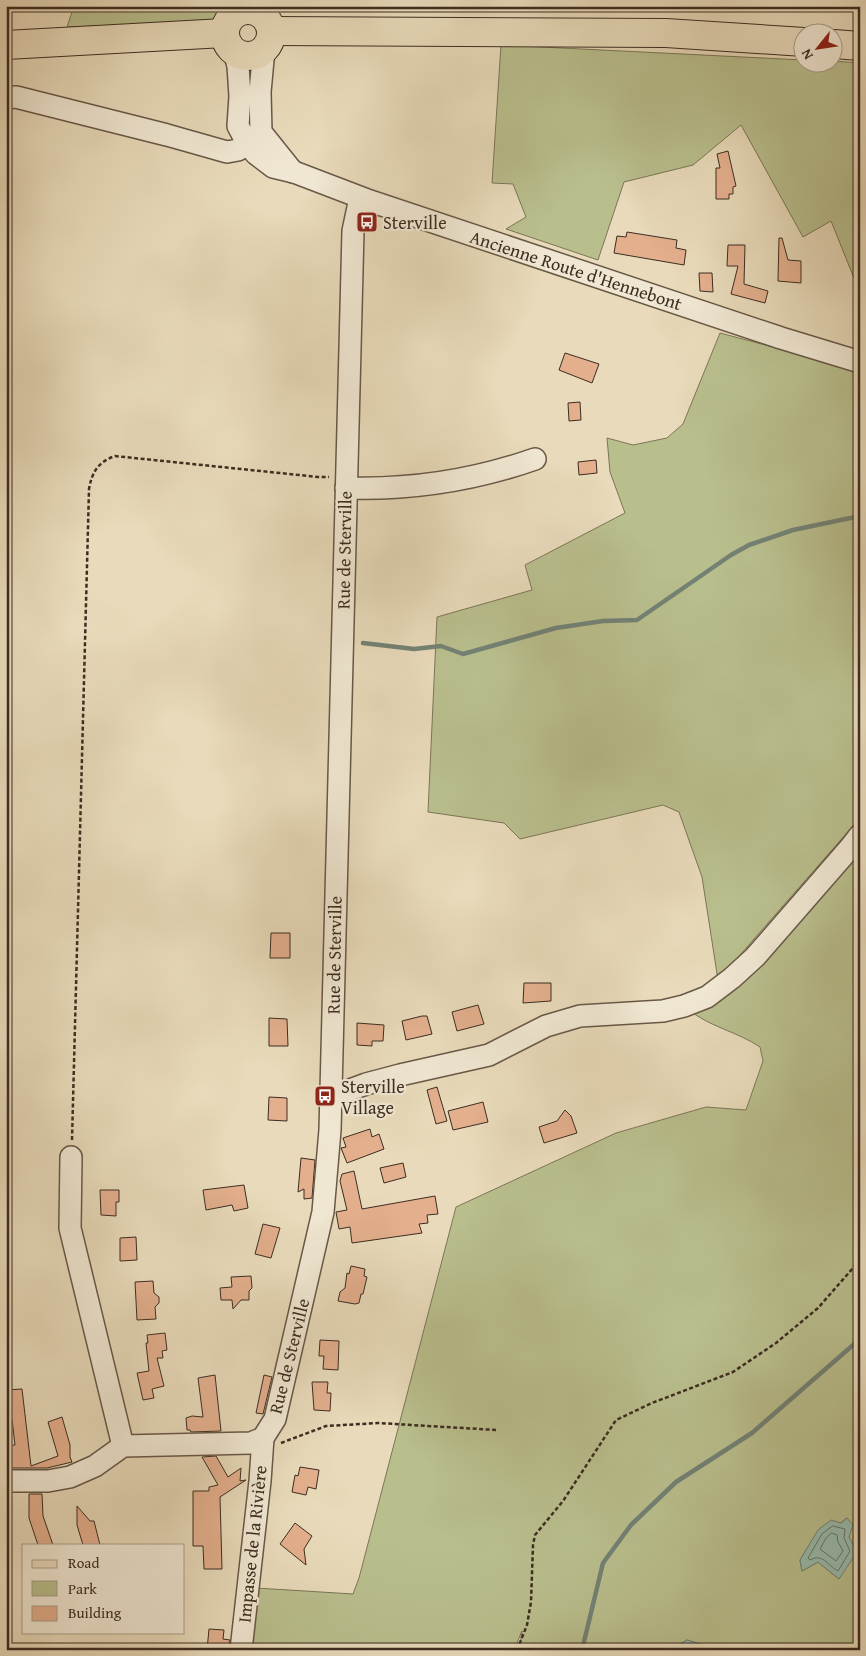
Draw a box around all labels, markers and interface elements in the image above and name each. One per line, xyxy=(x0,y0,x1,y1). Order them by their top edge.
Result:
north arrow xyxy=(794,22,844,72)
text: N xyxy=(795,45,818,64)
place label: Sterville xyxy=(383,209,447,236)
bus stop icon: Sterville xyxy=(355,210,379,234)
street label: Ancienne Route d'Hennebont xyxy=(467,223,686,317)
street label: Rue de Sterville xyxy=(329,491,359,609)
street label: Rue de Sterville xyxy=(319,896,349,1014)
place label: Sterville Village xyxy=(341,1073,405,1121)
bus stop icon: Sterville Village xyxy=(313,1084,337,1108)
street label: Rue de Sterville xyxy=(262,1295,316,1417)
street label: Impasse de la Rivière xyxy=(230,1464,274,1624)
legend xyxy=(22,1544,185,1634)
text: Road xyxy=(68,1552,99,1573)
text: Park xyxy=(68,1578,97,1599)
text: Building xyxy=(68,1602,122,1623)

